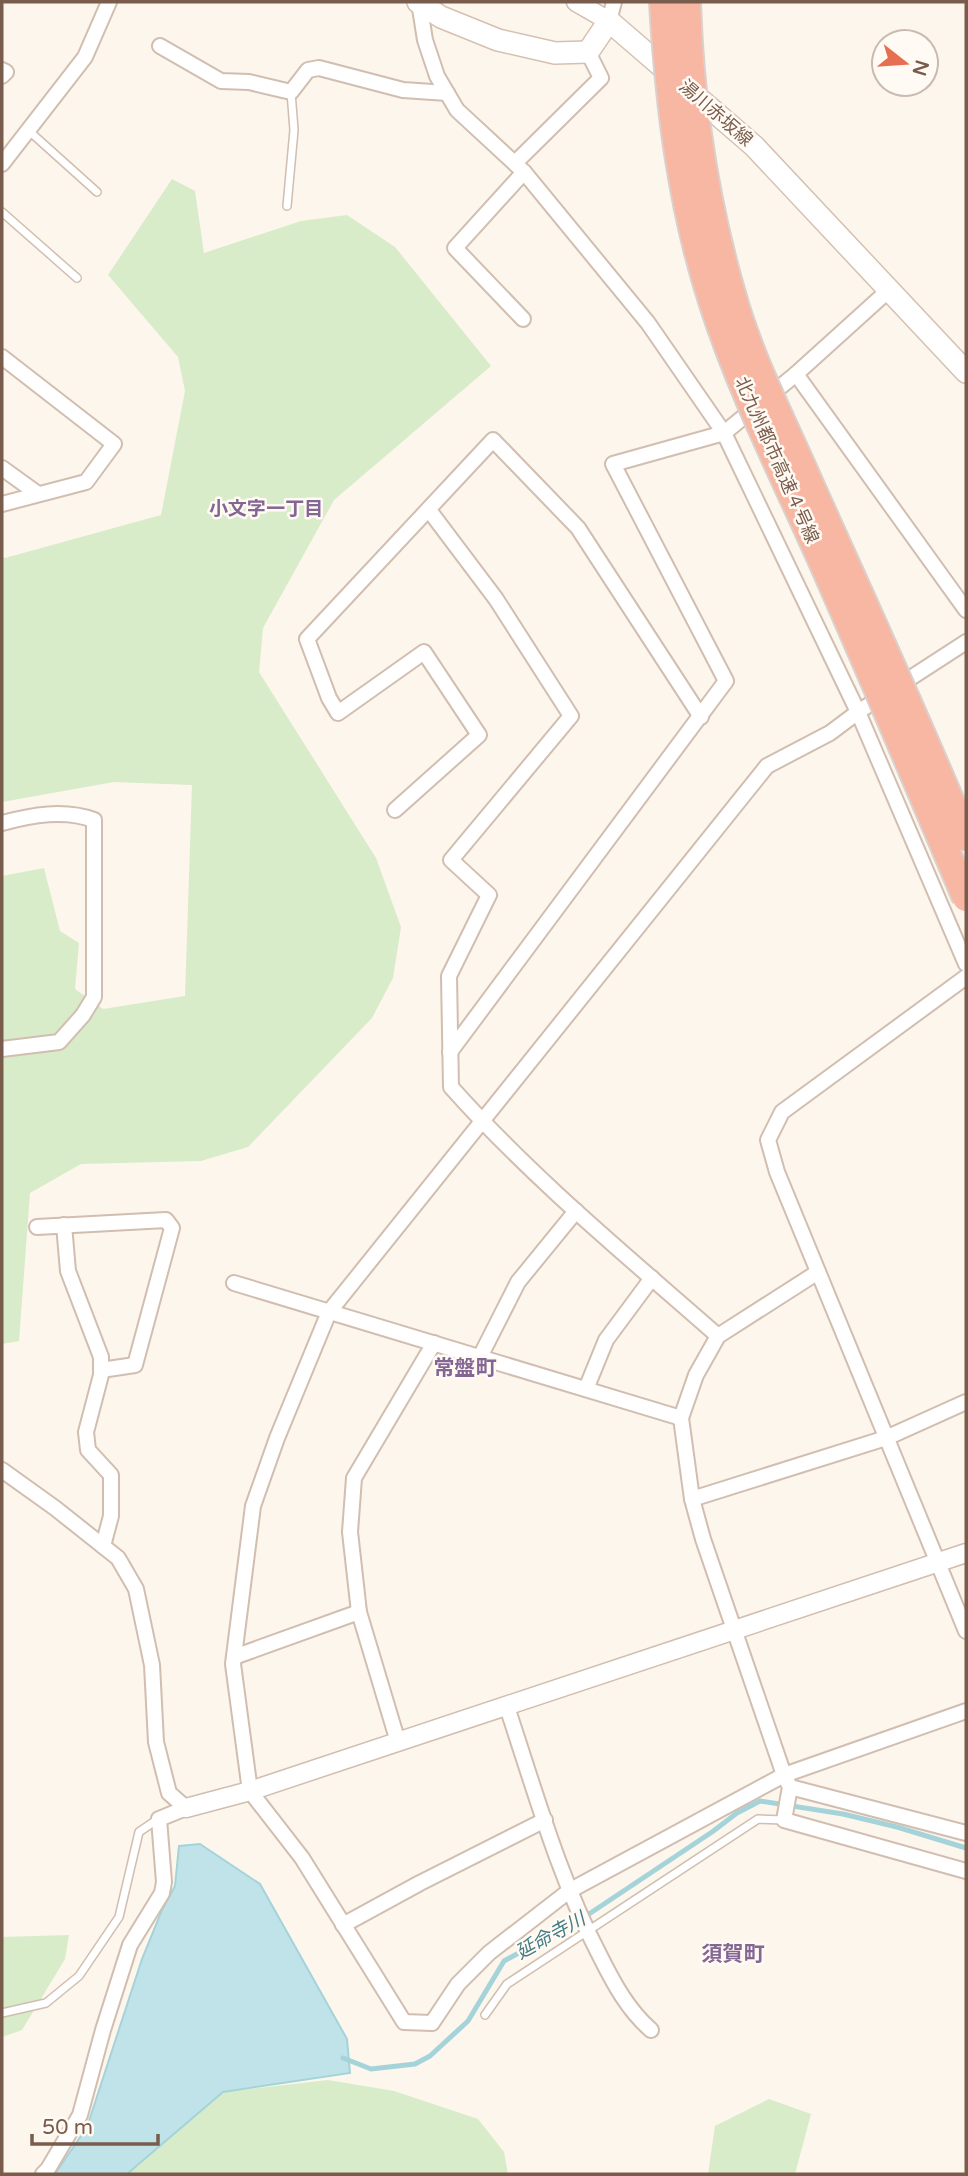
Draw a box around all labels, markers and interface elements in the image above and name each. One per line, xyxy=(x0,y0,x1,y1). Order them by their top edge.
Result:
north arrow xyxy=(870,28,940,98)
text: N xyxy=(908,57,933,78)
street label: 湯川赤坂線 xyxy=(675,75,757,151)
street label: 北九州都市高速４号線 xyxy=(730,373,824,547)
district label: 小文字一丁目 xyxy=(209,498,323,520)
district label: 常盤町 xyxy=(434,1356,497,1381)
water label: 延命寺川 xyxy=(512,1907,591,1964)
district label: 須賀町 xyxy=(702,1942,765,1967)
scale bar xyxy=(32,2102,158,2146)
text: 50 m xyxy=(42,2115,93,2140)

